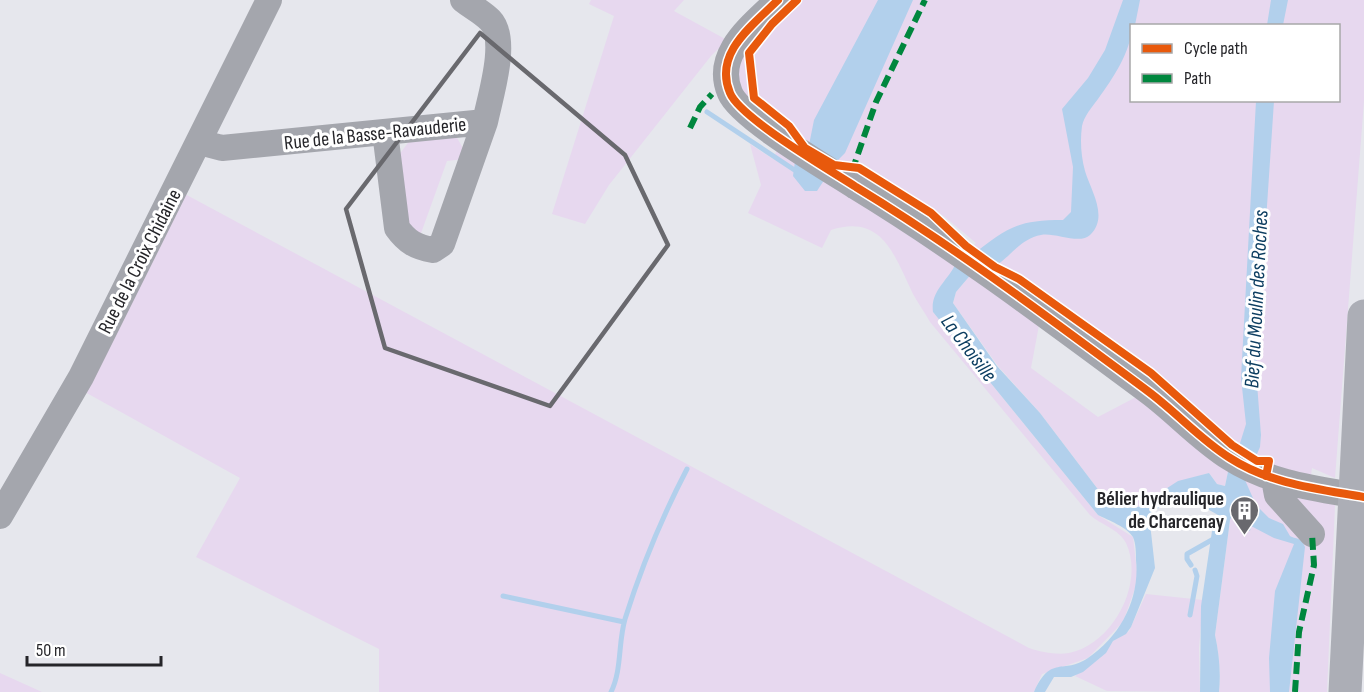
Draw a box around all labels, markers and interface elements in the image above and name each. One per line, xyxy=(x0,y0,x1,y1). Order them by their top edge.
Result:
legend xyxy=(1130,24,1340,102)
text: Cycle path xyxy=(1184,38,1248,59)
text: Path xyxy=(1184,68,1212,89)
street label: Rue de la Basse-Ravauderie xyxy=(283,112,467,155)
street label: Rue de la Croix Chidaine xyxy=(93,185,187,338)
water label: Bief du Moulin des Roches xyxy=(1239,209,1274,389)
water label: La Choisille xyxy=(935,310,1002,387)
place label: Bélier hydraulique de Charcenay xyxy=(1097,487,1225,534)
building icon: Bélier hydraulique de Charcenay xyxy=(1229,494,1261,536)
scale bar xyxy=(27,629,160,667)
text: 50 m xyxy=(36,640,66,661)

